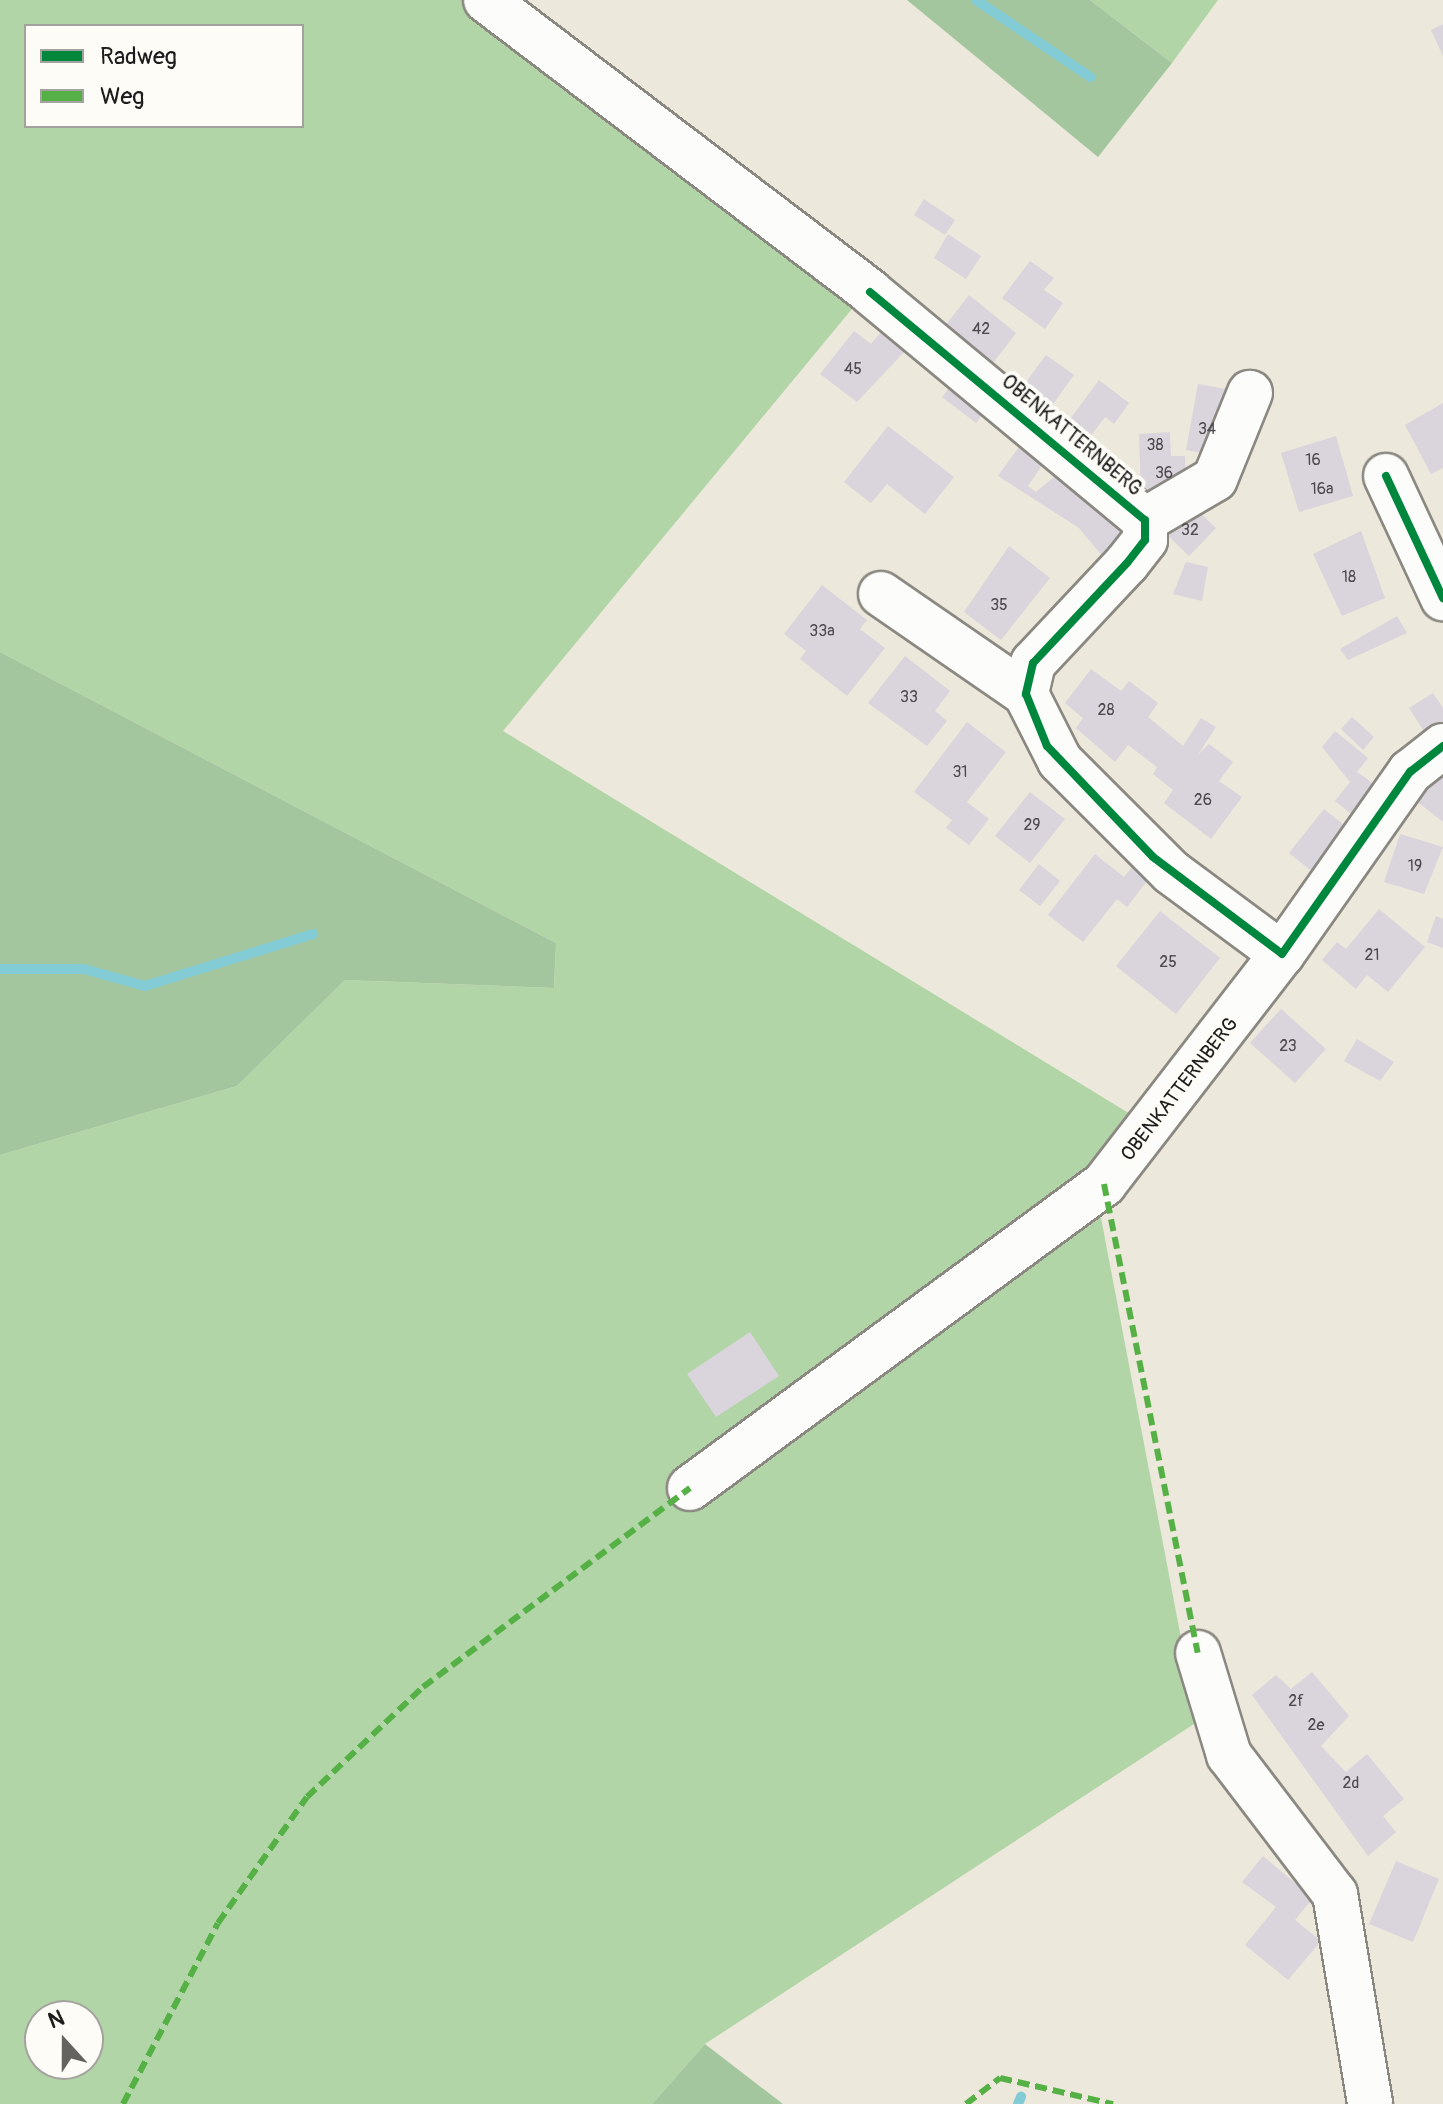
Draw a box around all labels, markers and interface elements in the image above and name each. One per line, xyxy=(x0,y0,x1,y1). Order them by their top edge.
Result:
legend xyxy=(24,24,304,128)
text: Radweg xyxy=(100,42,177,71)
text: Weg xyxy=(100,82,144,111)
house number: 42 xyxy=(972,319,990,339)
house number: 45 xyxy=(844,359,862,379)
street label: OBENKATTERNBERG xyxy=(997,369,1147,501)
house number: 34 xyxy=(1198,419,1216,439)
house number: 38 xyxy=(1147,435,1163,455)
house number: 16 xyxy=(1305,450,1321,470)
house number: 36 xyxy=(1155,463,1173,483)
house number: 16a xyxy=(1310,479,1334,499)
house number: 32 xyxy=(1181,520,1199,540)
house number: 18 xyxy=(1342,567,1356,587)
house number: 35 xyxy=(990,595,1008,615)
house number: 33a xyxy=(809,621,835,641)
house number: 33 xyxy=(900,687,918,707)
house number: 28 xyxy=(1097,700,1115,720)
house number: 31 xyxy=(952,762,968,782)
house number: 26 xyxy=(1194,790,1212,810)
house number: 29 xyxy=(1023,815,1041,835)
house number: 19 xyxy=(1408,856,1422,876)
house number: 21 xyxy=(1364,945,1380,965)
house number: 25 xyxy=(1159,952,1177,972)
street label: OBENKATTERNBERG xyxy=(1115,1012,1243,1166)
house number: 23 xyxy=(1279,1036,1297,1056)
house number: 2f xyxy=(1288,1691,1304,1711)
house number: 2e xyxy=(1308,1715,1324,1735)
house number: 2d xyxy=(1343,1773,1359,1793)
north arrow xyxy=(24,2000,104,2080)
text: N xyxy=(44,2004,68,2035)

